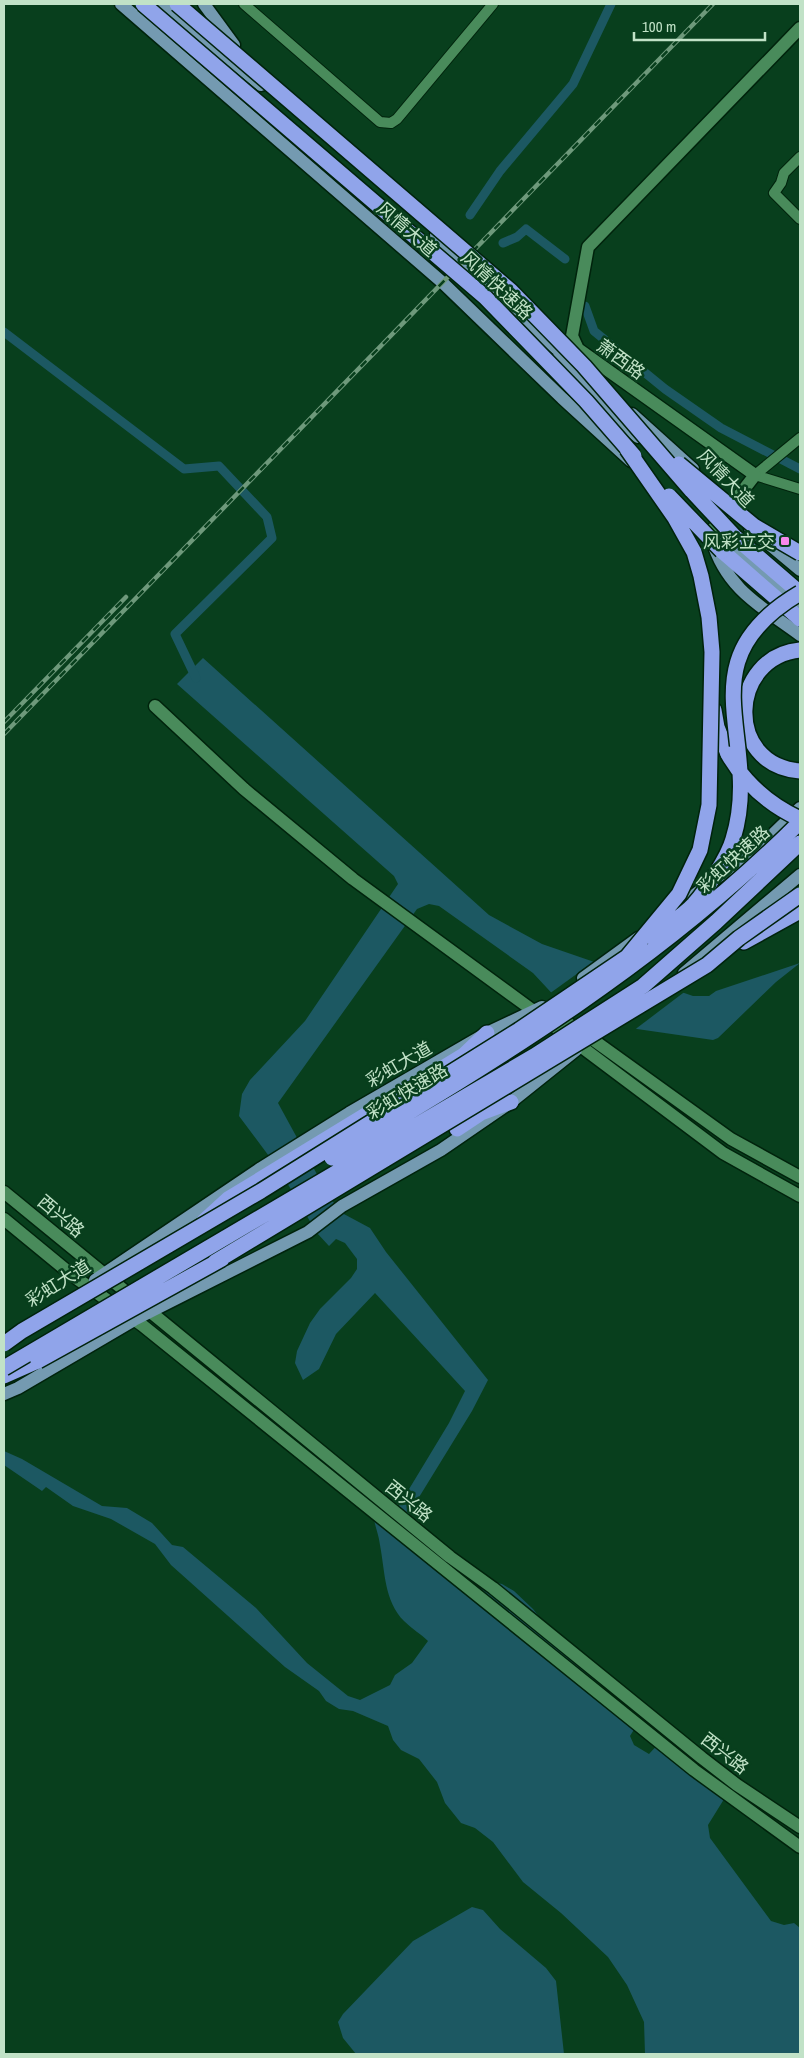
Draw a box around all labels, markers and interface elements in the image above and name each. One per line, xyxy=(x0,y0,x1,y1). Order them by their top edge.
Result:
scale bar xyxy=(634,10,765,42)
text: 100 m xyxy=(642,16,676,37)
street label: 风情大道 xyxy=(372,196,442,262)
street label: 风情快速路 xyxy=(456,245,538,325)
street label: 萧西路 xyxy=(592,333,650,385)
street label: 风情大道 xyxy=(692,443,760,513)
place label: 风彩立交 xyxy=(703,529,775,554)
marker: 风彩立交 xyxy=(779,535,791,547)
street label: 彩虹快速路 xyxy=(691,820,775,898)
street label: 彩虹大道 xyxy=(362,1035,436,1093)
street label: 彩虹快速路 xyxy=(362,1057,452,1125)
street label: 西兴路 xyxy=(32,1189,90,1243)
street label: 彩虹大道 xyxy=(21,1253,95,1313)
street label: 西兴路 xyxy=(380,1474,438,1528)
street label: 西兴路 xyxy=(696,1727,754,1779)

